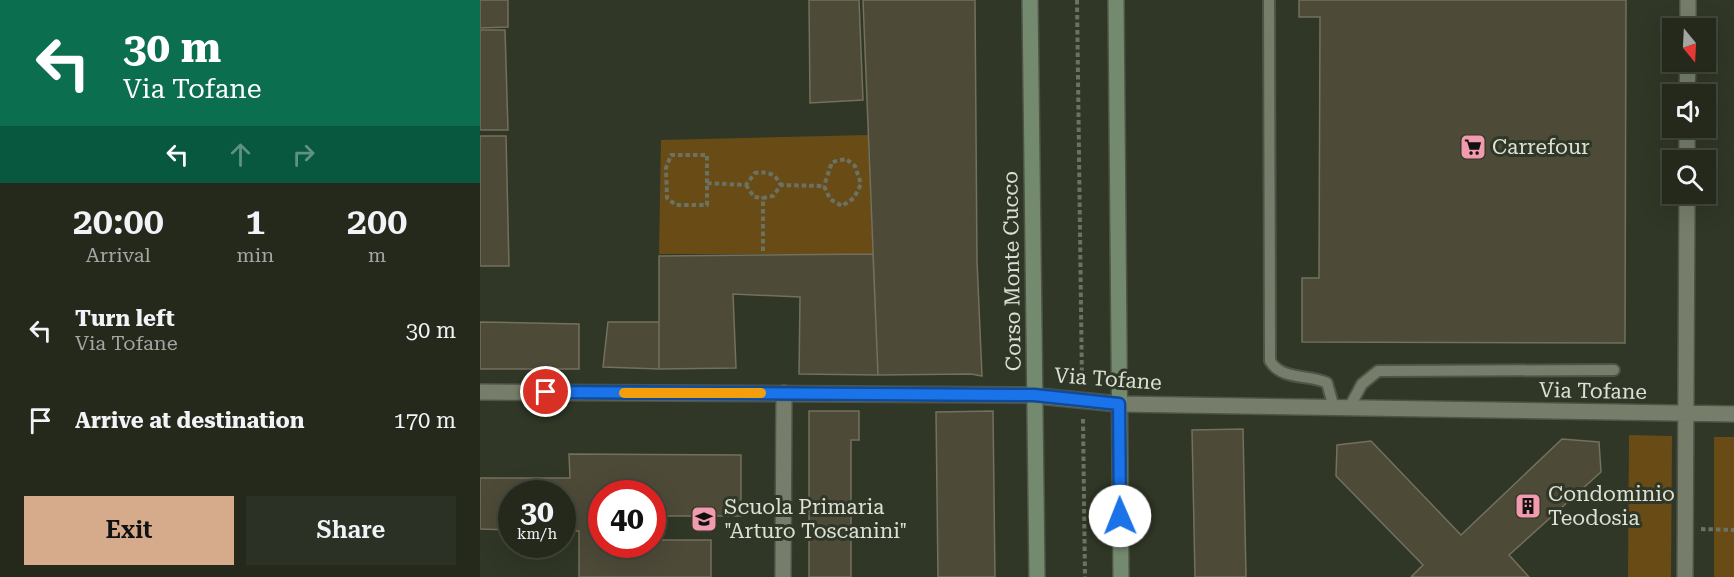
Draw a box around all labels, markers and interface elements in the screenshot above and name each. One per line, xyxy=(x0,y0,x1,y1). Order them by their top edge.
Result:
north arrow xyxy=(1662,18,1716,72)
map controls xyxy=(1662,18,1716,204)
text: 30 m xyxy=(123,23,221,72)
icon: left xyxy=(24,24,102,102)
text: Via Tofane xyxy=(123,73,262,105)
button: sound xyxy=(1662,84,1716,138)
supermarket icon: Carrefour xyxy=(1458,132,1488,162)
place label: Carrefour xyxy=(1492,135,1590,159)
icon: left xyxy=(161,138,194,171)
icon: ahead xyxy=(224,138,257,171)
icon: right xyxy=(287,138,320,171)
button: search xyxy=(1662,150,1716,204)
street label: Corso Monte Cucco xyxy=(998,171,1026,371)
text: 20:00 xyxy=(73,201,164,243)
text: 1 xyxy=(245,201,265,243)
text: 200 xyxy=(347,201,407,243)
text: Arrival xyxy=(86,243,151,267)
text: min xyxy=(237,243,274,267)
text: m xyxy=(368,243,386,267)
text: Turn left xyxy=(75,306,175,331)
icon: left xyxy=(24,314,57,347)
text: 30 m xyxy=(406,318,456,343)
text: Via Tofane xyxy=(75,331,178,355)
street label: Via Tofane xyxy=(1053,363,1163,395)
pin xyxy=(520,366,571,417)
icon: arrive xyxy=(529,375,562,408)
street label: Via Tofane xyxy=(1539,378,1647,404)
icon: arrive xyxy=(24,404,57,437)
text: Arrive at destination xyxy=(75,408,304,433)
text: 170 m xyxy=(393,408,456,433)
speed limit sign: 40 xyxy=(588,480,666,558)
place label: Condominio Teodosia xyxy=(1548,482,1675,530)
position arrow xyxy=(1088,484,1152,548)
building icon: Condominio Teodosia xyxy=(1513,491,1543,521)
text: 30 xyxy=(520,494,554,529)
place label: Scuola Primaria "Arturo Toscanini" xyxy=(724,495,907,543)
button: Exit xyxy=(24,496,234,565)
button: Share xyxy=(246,496,456,565)
school or university icon: Scuola Primaria "Arturo Toscanini" xyxy=(689,504,719,534)
text: km/h xyxy=(517,525,557,543)

